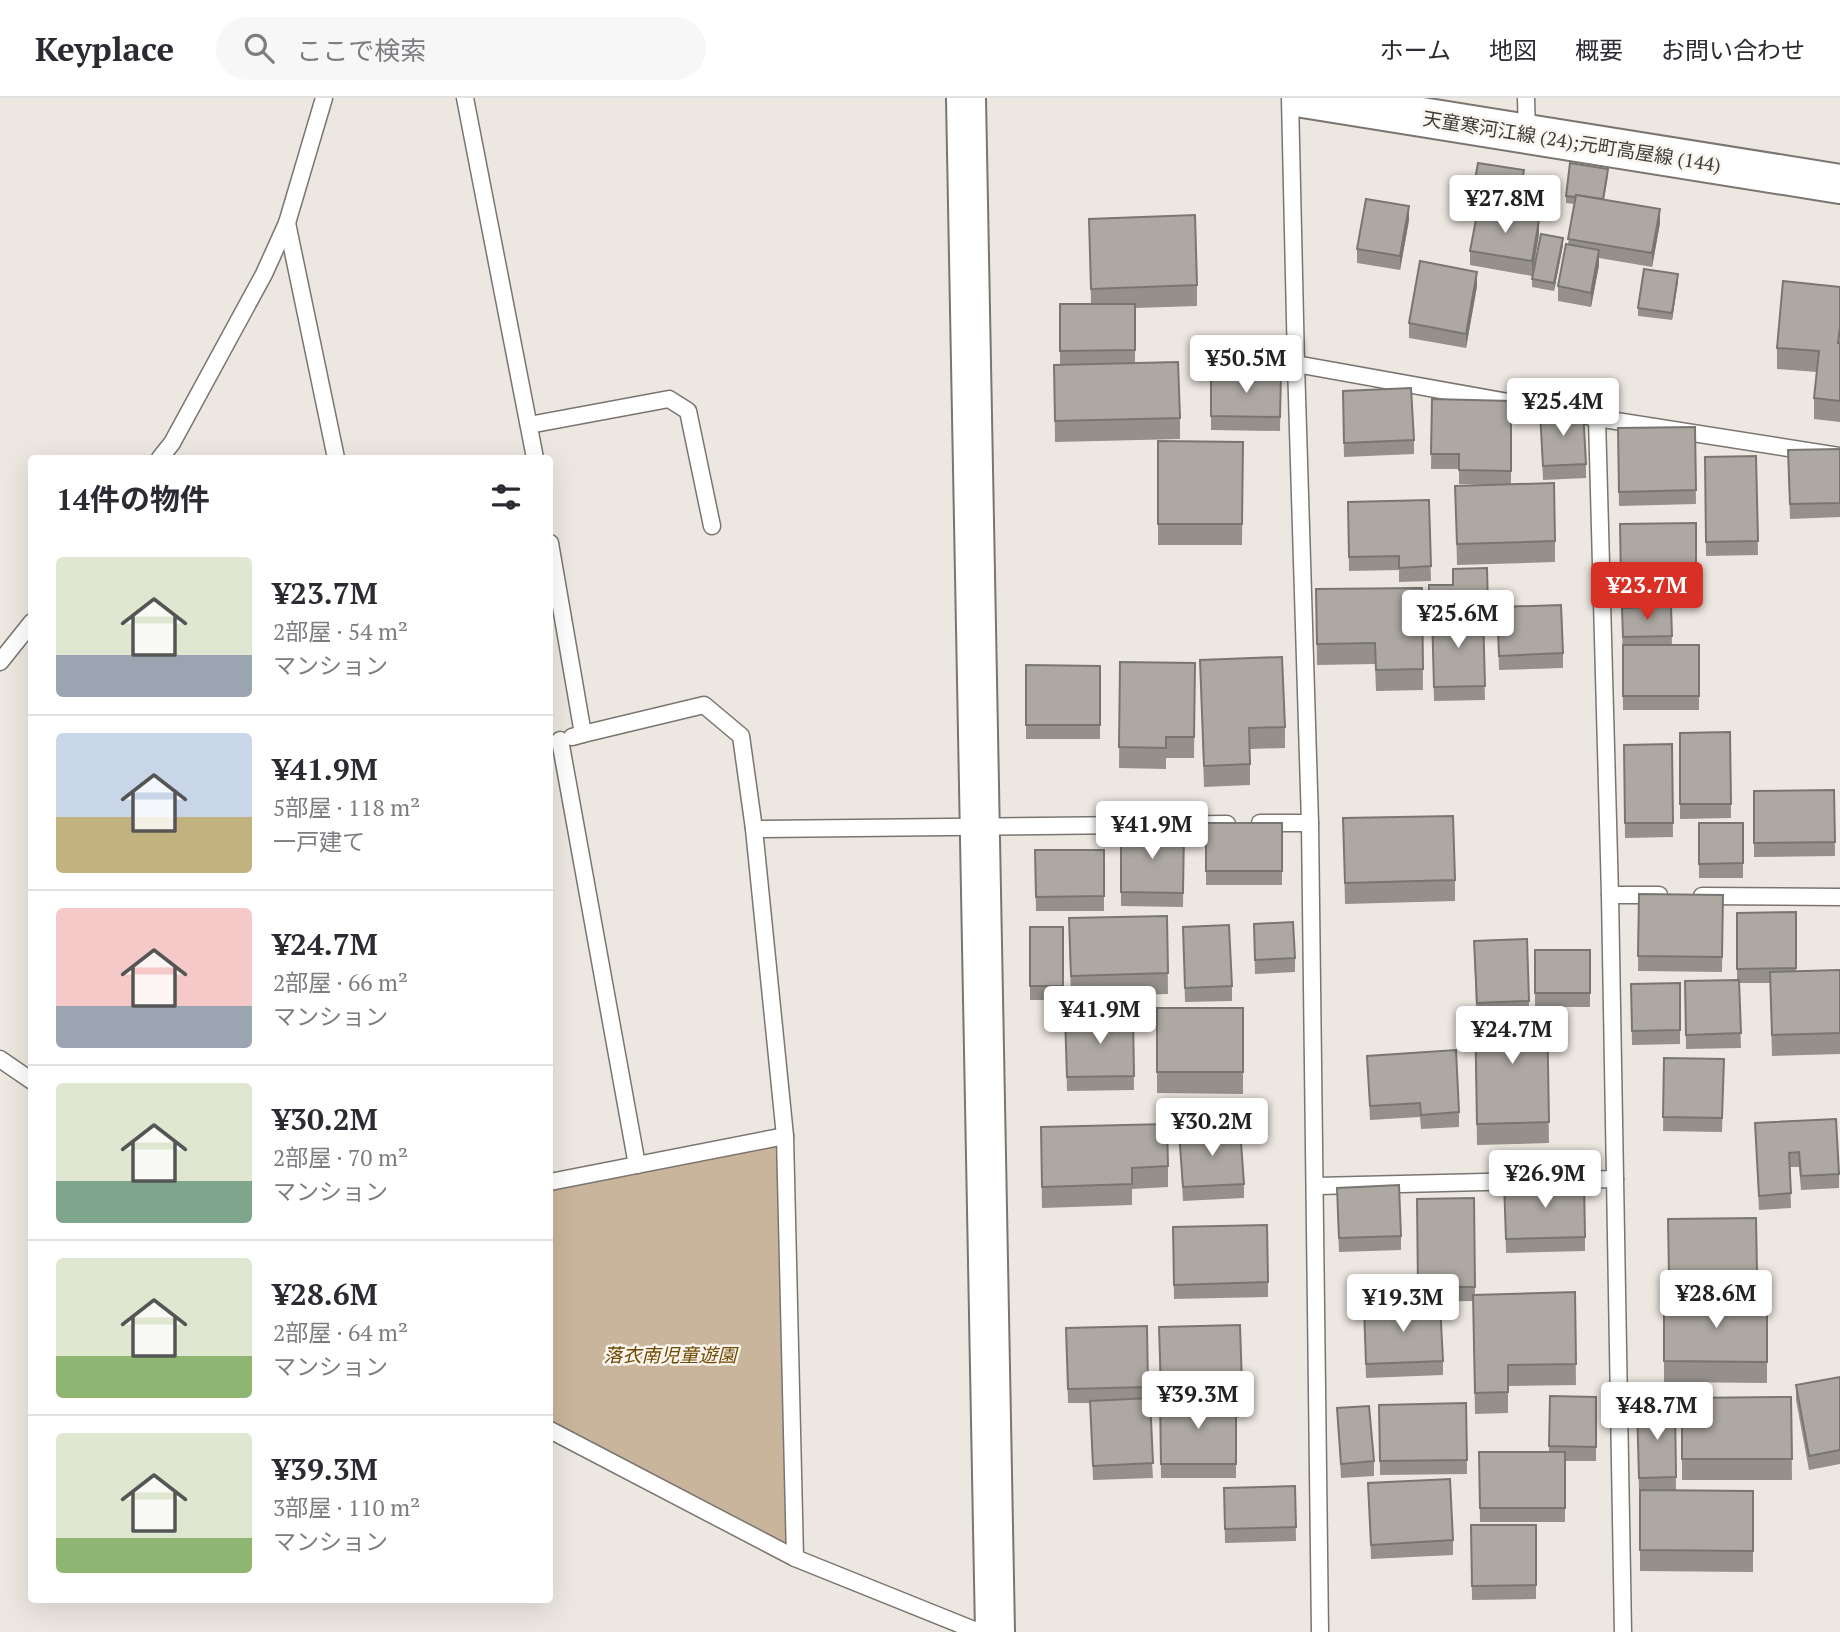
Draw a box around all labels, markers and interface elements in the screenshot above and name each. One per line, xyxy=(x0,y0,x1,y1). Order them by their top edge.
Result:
search box xyxy=(216,17,706,80)
text: Keyplace xyxy=(35,27,174,70)
icon: search xyxy=(240,29,278,67)
text: ここで検索 xyxy=(296,33,426,67)
text: ホーム xyxy=(1380,34,1451,66)
text: 地図 xyxy=(1489,34,1537,66)
text: 概要 xyxy=(1575,34,1623,66)
text: お問い合わせ xyxy=(1661,34,1805,66)
street label: 天童寒河江線 (24);元町高屋線 (144) xyxy=(1421,105,1723,177)
pin: ¥27.8M xyxy=(1448,176,1562,235)
text: ¥27.8M xyxy=(1466,182,1544,213)
pin: ¥50.5M xyxy=(1189,336,1303,395)
text: ¥50.5M xyxy=(1206,342,1286,373)
pin: ¥25.4M xyxy=(1506,378,1620,438)
text: ¥25.4M xyxy=(1523,385,1603,416)
icon: filters xyxy=(487,478,525,516)
text: 14件の物件 xyxy=(56,479,210,519)
pin: ¥23.7M xyxy=(1590,562,1704,622)
text: ¥23.7M xyxy=(1607,569,1687,600)
text: ¥23.7M xyxy=(273,573,378,613)
icon: home xyxy=(112,585,196,669)
pin: ¥25.6M xyxy=(1401,590,1515,650)
text: ¥25.6M xyxy=(1418,597,1498,628)
text: 2部屋 · 54 m² xyxy=(273,616,408,647)
text: マンション xyxy=(273,650,388,681)
text: ¥41.9M xyxy=(273,749,378,789)
icon: home xyxy=(112,761,196,845)
text: 5部屋 · 118 m² xyxy=(273,792,420,823)
pin: ¥41.9M xyxy=(1095,802,1209,861)
text: ¥41.9M xyxy=(1112,808,1192,839)
text: 一戸建て xyxy=(273,826,365,857)
text: ¥24.7M xyxy=(273,924,378,964)
icon: home xyxy=(112,936,196,1020)
text: 2部屋 · 66 m² xyxy=(273,967,408,998)
pin: ¥41.9M xyxy=(1043,986,1157,1046)
text: ¥41.9M xyxy=(1060,993,1140,1024)
text: マンション xyxy=(273,1001,388,1032)
pin: ¥24.7M xyxy=(1455,1006,1569,1066)
text: ¥24.7M xyxy=(1472,1013,1552,1044)
pin: ¥30.2M xyxy=(1155,1098,1269,1158)
text: ¥30.2M xyxy=(273,1099,378,1139)
text: ¥30.2M xyxy=(1172,1105,1252,1136)
icon: home xyxy=(112,1111,196,1195)
text: 2部屋 · 70 m² xyxy=(273,1142,408,1173)
pin: ¥26.9M xyxy=(1488,1150,1602,1210)
text: ¥26.9M xyxy=(1505,1157,1585,1188)
text: マンション xyxy=(273,1176,388,1207)
pin: ¥28.6M xyxy=(1659,1270,1773,1330)
text: ¥28.6M xyxy=(273,1274,378,1314)
pin: ¥19.3M xyxy=(1346,1274,1460,1334)
text: ¥28.6M xyxy=(1676,1277,1756,1308)
text: ¥19.3M xyxy=(1363,1281,1443,1312)
icon: home xyxy=(112,1286,196,1370)
text: 2部屋 · 64 m² xyxy=(273,1317,408,1348)
park label: 落衣南児童遊園 xyxy=(603,1342,739,1367)
text: マンション xyxy=(273,1351,388,1382)
pin: ¥39.3M xyxy=(1141,1372,1255,1431)
text: ¥39.3M xyxy=(1158,1378,1238,1409)
pin: ¥48.7M xyxy=(1600,1382,1714,1442)
text: ¥48.7M xyxy=(1617,1389,1697,1420)
text: ¥39.3M xyxy=(273,1449,378,1489)
icon: home xyxy=(112,1461,196,1545)
text: 3部屋 · 110 m² xyxy=(273,1492,420,1523)
text: マンション xyxy=(273,1526,388,1557)

